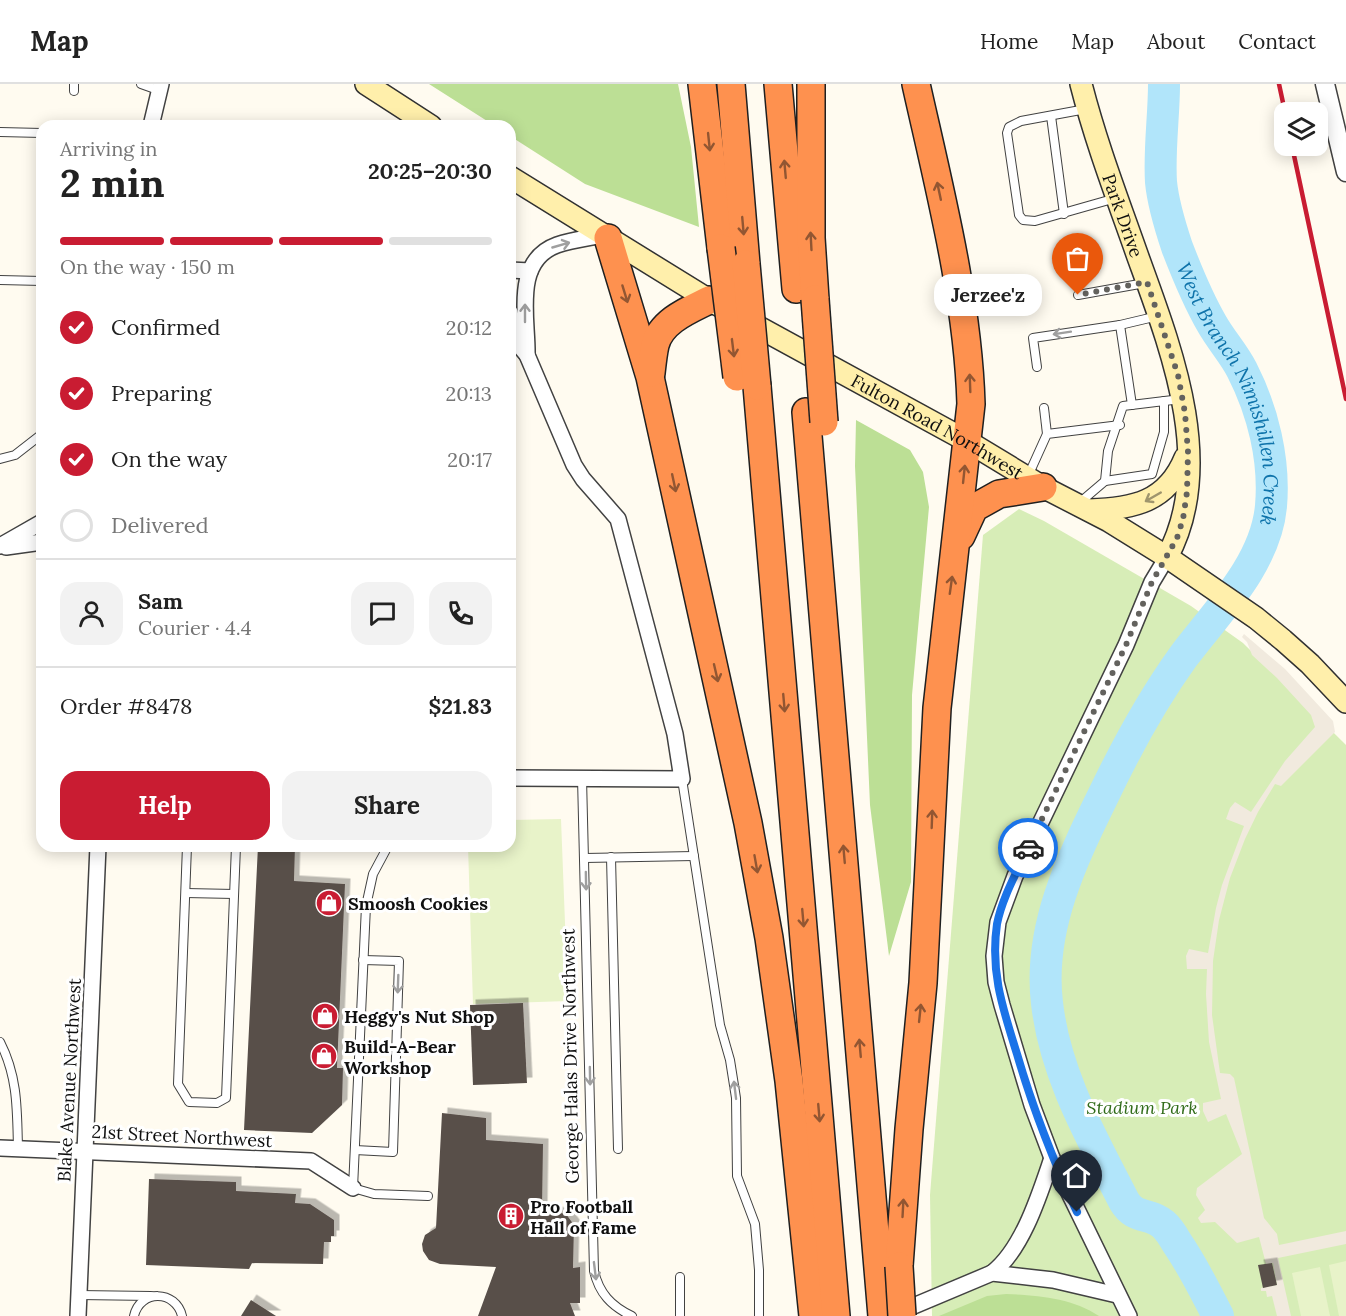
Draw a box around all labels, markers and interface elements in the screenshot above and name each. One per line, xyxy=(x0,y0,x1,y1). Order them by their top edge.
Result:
text: Map xyxy=(30,23,89,59)
text: Home xyxy=(980,28,1038,55)
text: Map xyxy=(1071,28,1114,55)
text: About xyxy=(1147,28,1205,55)
text: Contact xyxy=(1238,28,1316,55)
map controls xyxy=(1274,102,1328,156)
button: layers xyxy=(1274,102,1328,156)
one-way arrow xyxy=(704,132,715,152)
text: Arriving in xyxy=(60,136,157,161)
text: 20:25–20:30 xyxy=(368,157,492,185)
text: 2 min xyxy=(60,158,165,208)
one-way arrow xyxy=(779,159,790,179)
street label: Park Drive xyxy=(1098,170,1149,261)
one-way arrow xyxy=(933,181,944,201)
one-way arrow xyxy=(738,216,749,235)
one-way arrow xyxy=(805,232,816,252)
pin xyxy=(1052,233,1103,295)
one-way arrow xyxy=(551,239,570,250)
icon: bag xyxy=(1061,242,1094,275)
text: On the way · 150 m xyxy=(60,254,235,279)
water label: West Branch Nimishillen Creek xyxy=(1172,258,1284,528)
callout: Jerzee'z xyxy=(934,274,1042,316)
text: Jerzee'z xyxy=(951,282,1025,307)
one-way arrow xyxy=(620,284,631,303)
one-way arrow xyxy=(519,303,531,323)
icon: check xyxy=(60,311,93,344)
text: Confirmed xyxy=(111,313,220,341)
text: 20:12 xyxy=(446,315,492,340)
one-way arrow xyxy=(1053,328,1073,339)
one-way arrow xyxy=(728,337,739,357)
street label: Fulton Road Northwest xyxy=(847,369,1028,484)
one-way arrow xyxy=(964,373,976,393)
icon: check xyxy=(60,377,93,410)
text: Preparing xyxy=(111,379,211,407)
text: 20:13 xyxy=(445,381,492,406)
icon: check xyxy=(60,443,93,476)
text: On the way xyxy=(111,445,227,473)
text: 20:17 xyxy=(447,447,492,472)
one-way arrow xyxy=(959,464,970,484)
one-way arrow xyxy=(669,473,680,492)
one-way arrow xyxy=(1145,491,1162,503)
text: Delivered xyxy=(111,511,209,539)
one-way arrow xyxy=(945,576,956,596)
button: person xyxy=(60,582,123,645)
button: chat xyxy=(351,582,414,645)
button: phone xyxy=(429,582,492,645)
text: Sam xyxy=(138,587,183,615)
text: Courier · 4.4 xyxy=(138,615,252,640)
one-way arrow xyxy=(711,664,723,683)
text: Order #8478 xyxy=(60,692,192,720)
text: $21.83 xyxy=(428,692,492,720)
one-way arrow xyxy=(779,693,790,713)
button: Help xyxy=(60,771,270,840)
button: Share xyxy=(282,771,492,840)
one-way arrow xyxy=(926,809,938,829)
courier xyxy=(998,818,1058,878)
icon: car xyxy=(1012,832,1045,865)
one-way arrow xyxy=(838,844,849,864)
one-way arrow xyxy=(750,854,761,874)
one-way arrow xyxy=(580,871,592,891)
shop icon: Smoosh Cookies xyxy=(314,888,344,918)
place label: Smoosh Cookies xyxy=(348,892,488,915)
one-way arrow xyxy=(798,908,809,928)
street label: George Halas Drive Northwest xyxy=(556,928,584,1184)
one-way arrow xyxy=(392,974,404,994)
street label: Blake Avenue Northwest xyxy=(52,978,86,1182)
shop icon: Heggy's Nut Shop xyxy=(310,1001,340,1031)
one-way arrow xyxy=(915,1004,926,1024)
place label: Heggy's Nut Shop xyxy=(344,1005,495,1028)
place label: Build-A-Bear Workshop xyxy=(344,1035,456,1079)
one-way arrow xyxy=(854,1039,865,1059)
shop icon: Build-A-Bear Workshop xyxy=(309,1041,339,1071)
one-way arrow xyxy=(584,1066,595,1086)
one-way arrow xyxy=(729,1081,740,1101)
park label: Stadium Park xyxy=(1086,1096,1198,1119)
one-way arrow xyxy=(814,1102,825,1122)
street label: 21st Street Northwest xyxy=(91,1120,273,1152)
pin xyxy=(1051,1150,1102,1212)
icon: home xyxy=(1060,1159,1093,1192)
place label: Pro Football Hall of Fame xyxy=(530,1195,637,1239)
one-way arrow xyxy=(898,1198,909,1218)
building icon: Pro Football Hall of Fame xyxy=(496,1201,526,1231)
one-way arrow xyxy=(589,1261,600,1280)

